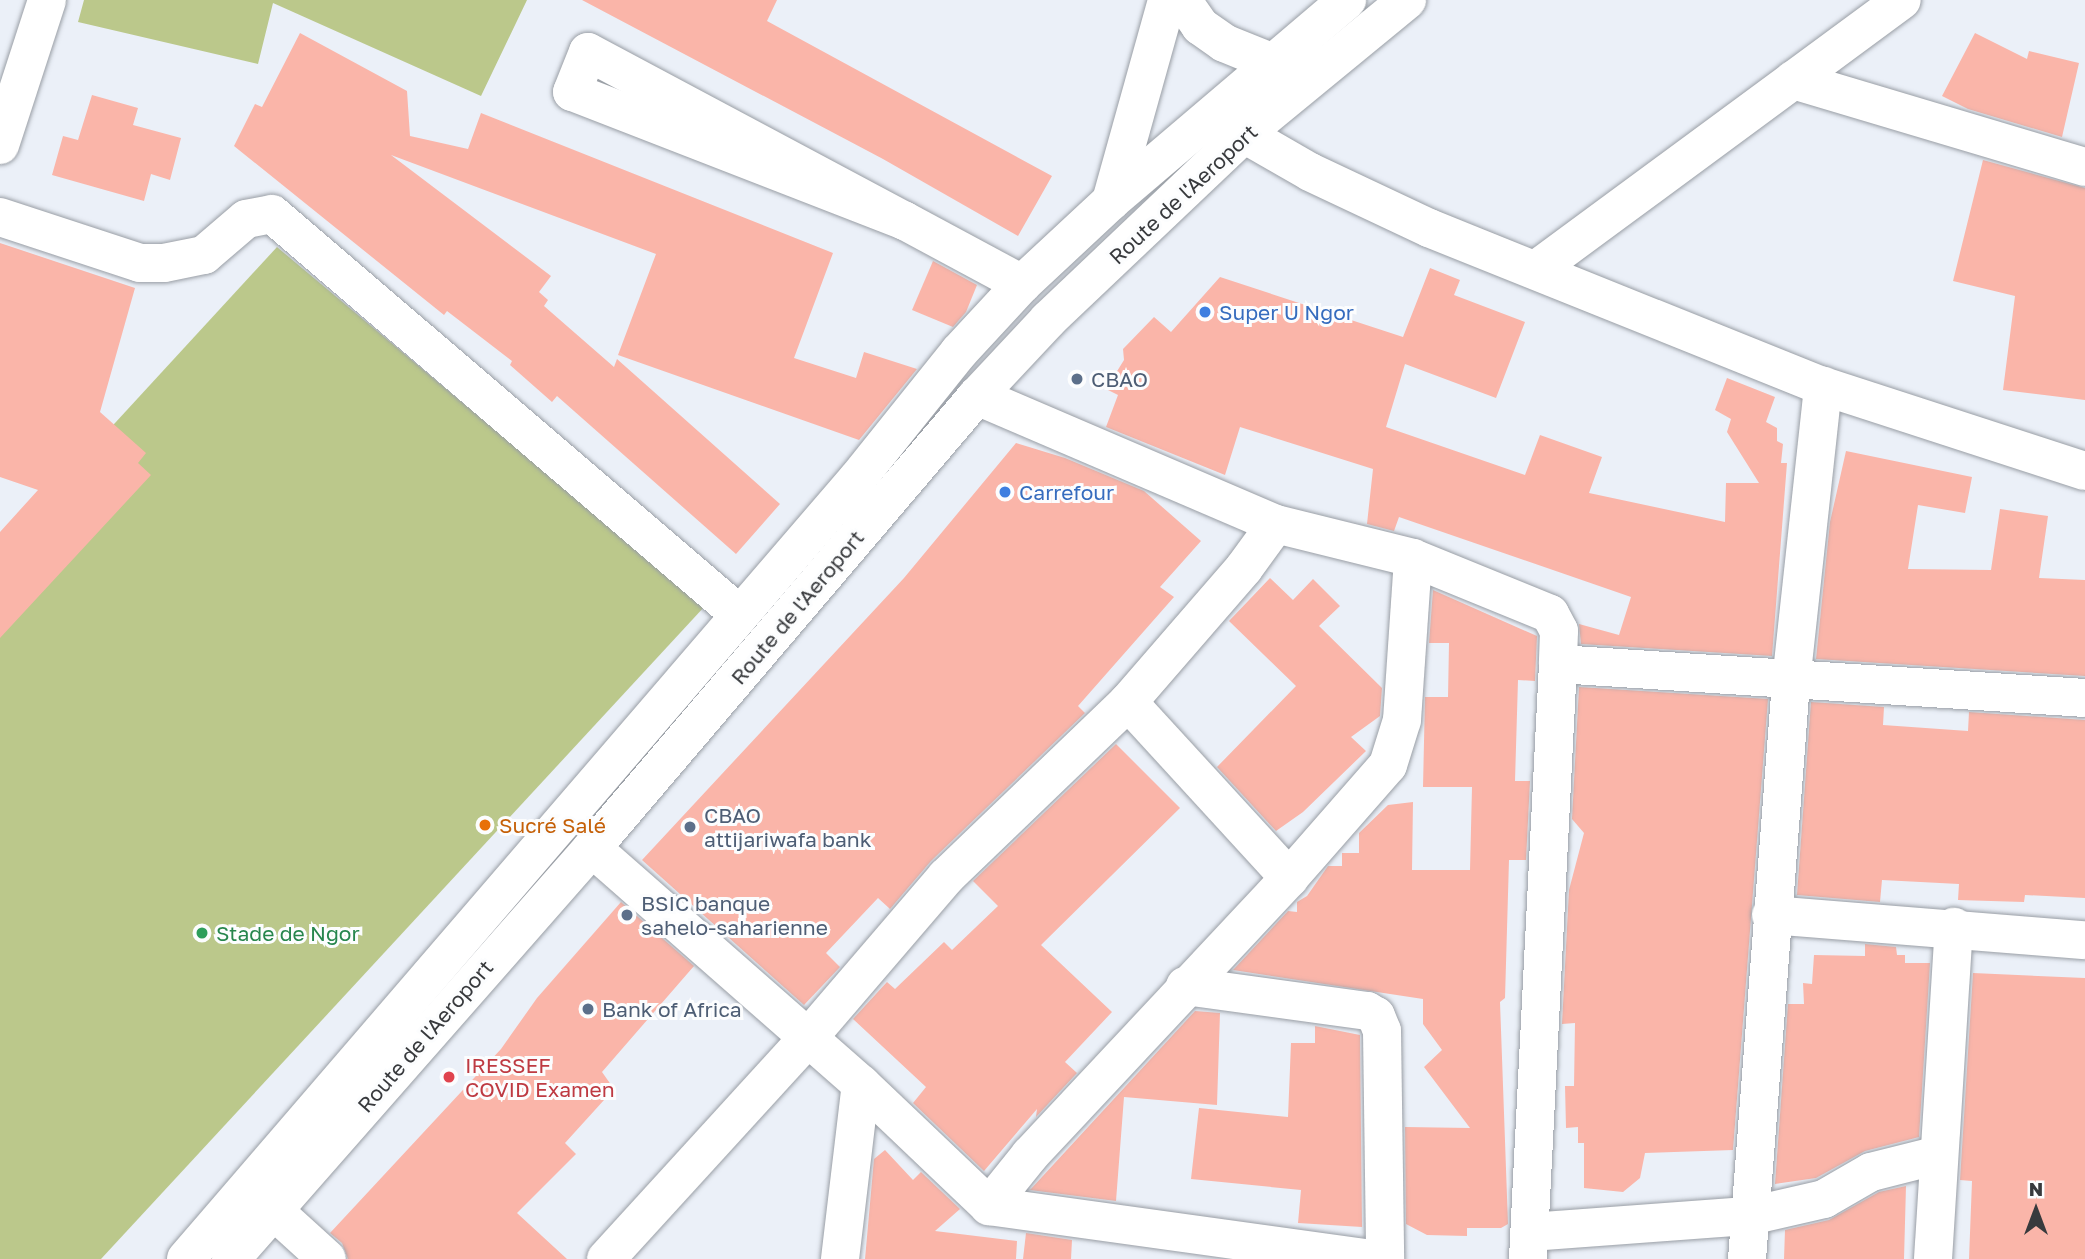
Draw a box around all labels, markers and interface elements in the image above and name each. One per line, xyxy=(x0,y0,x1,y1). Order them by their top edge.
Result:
street label: Route de l'Aeroport xyxy=(1104,119,1262,269)
place label: Super U Ngor xyxy=(1219,299,1354,325)
marker: Super U Ngor xyxy=(1197,304,1213,320)
place label: CBAO xyxy=(1091,366,1148,392)
marker: CBAO xyxy=(1069,371,1085,387)
place label: Carrefour xyxy=(1019,479,1114,505)
marker: Carrefour xyxy=(997,484,1013,500)
street label: Route de l'Aeroport xyxy=(725,525,869,689)
place label: CBAO attijariwafa bank xyxy=(704,802,872,852)
place label: Sucré Salé xyxy=(499,812,606,838)
marker: Sucré Salé xyxy=(477,817,493,833)
marker: CBAO attijariwafa bank xyxy=(682,819,698,835)
place label: BSIC banque sahelo-saharienne xyxy=(641,890,828,940)
marker: BSIC banque sahelo-saharienne xyxy=(619,907,635,923)
place label: Stade de Ngor xyxy=(216,920,360,946)
marker: Stade de Ngor xyxy=(194,925,210,941)
street label: Route de l'Aeroport xyxy=(352,955,498,1117)
place label: Bank of Africa xyxy=(602,996,742,1022)
marker: Bank of Africa xyxy=(580,1001,596,1017)
place label: IRESSEF COVID Examen xyxy=(465,1052,615,1102)
marker: IRESSEF COVID Examen xyxy=(439,1067,459,1087)
north arrow xyxy=(2001,1175,2071,1245)
text: N xyxy=(2029,1177,2043,1200)

